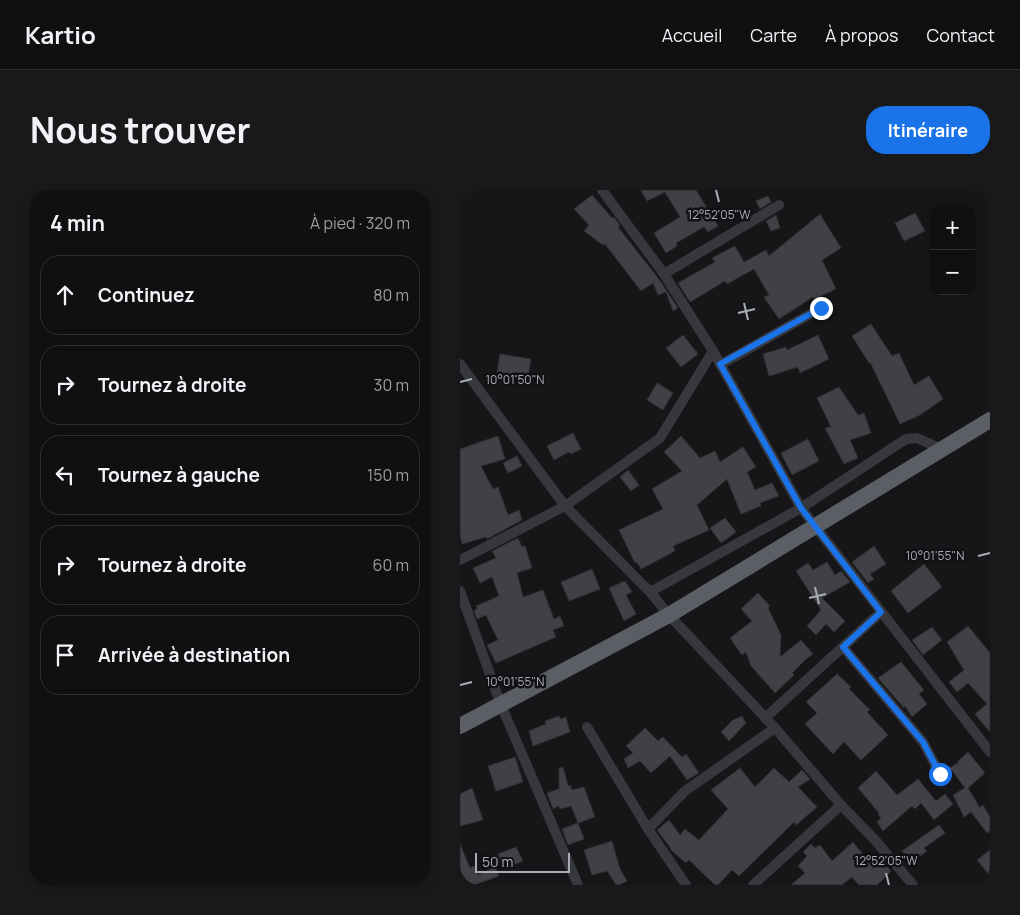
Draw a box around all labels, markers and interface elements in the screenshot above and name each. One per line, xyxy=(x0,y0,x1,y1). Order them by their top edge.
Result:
text: Kartio xyxy=(25,18,96,51)
text: Accueil xyxy=(662,23,722,47)
text: Carte xyxy=(750,23,797,47)
text: À propos xyxy=(825,23,898,47)
text: Contact xyxy=(926,23,995,47)
text: Nous trouver xyxy=(30,106,251,154)
button: Itinéraire xyxy=(866,106,990,154)
map controls xyxy=(930,205,975,295)
button: + xyxy=(930,205,975,250)
text: 12°52'05"W xyxy=(687,206,751,223)
text: 4 min xyxy=(50,209,105,237)
text: À pied · 320 m xyxy=(310,212,410,234)
button: − xyxy=(930,250,975,295)
icon: ahead xyxy=(51,281,79,309)
text: Continuez xyxy=(98,282,195,308)
text: 80 m xyxy=(373,284,409,306)
route end xyxy=(810,297,833,320)
icon: right xyxy=(51,371,79,399)
text: 10°01'50"N xyxy=(485,371,545,388)
text: Tournez à droite xyxy=(98,372,246,398)
text: 30 m xyxy=(374,374,409,396)
icon: left xyxy=(51,461,79,489)
text: Tournez à gauche xyxy=(98,462,260,488)
text: 150 m xyxy=(367,464,409,486)
text: 10°01'55"N xyxy=(906,547,964,564)
icon: right xyxy=(51,551,79,579)
text: Tournez à droite xyxy=(98,552,246,578)
text: 60 m xyxy=(373,554,409,576)
icon: arrive xyxy=(51,641,79,669)
text: Arrivée à destination xyxy=(98,642,290,668)
text: 10°01'55"N xyxy=(486,673,544,690)
route start xyxy=(929,763,952,786)
scale bar xyxy=(475,850,570,873)
text: 50 m xyxy=(482,852,513,871)
text: 12°52'05"W xyxy=(854,852,918,869)

